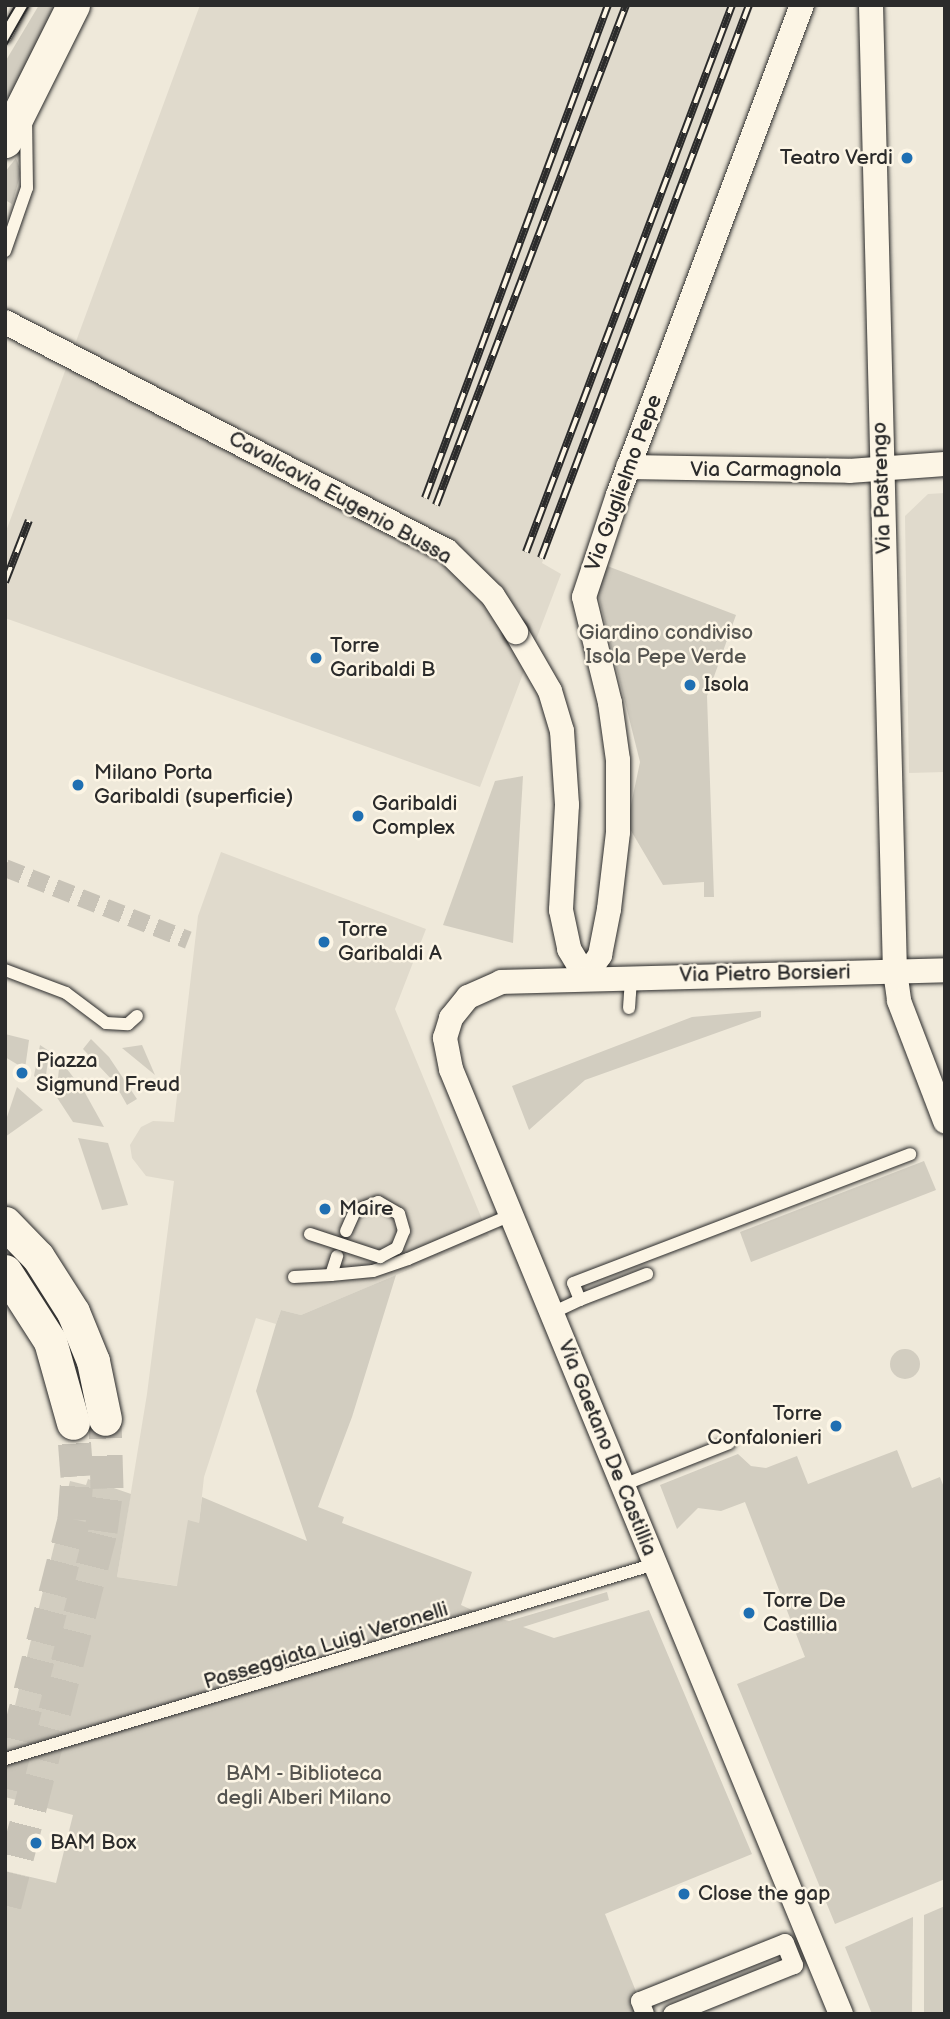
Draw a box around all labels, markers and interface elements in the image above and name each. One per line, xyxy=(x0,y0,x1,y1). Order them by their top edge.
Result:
place label: Teatro Verdi xyxy=(779,145,893,171)
marker: Teatro Verdi xyxy=(899,150,915,166)
street label: Via Guglielmo Pepe xyxy=(580,391,668,575)
street label: Via Pastrengo xyxy=(867,422,897,554)
street label: Cavalcavia Eugenio Bussa xyxy=(224,426,456,570)
street label: Via Carmagnola xyxy=(690,457,842,483)
park label: Giardino condiviso Isola Pepe Verde xyxy=(579,620,753,670)
place label: Torre Garibaldi B xyxy=(330,633,435,683)
marker: Torre Garibaldi B xyxy=(308,650,324,666)
place label: Isola xyxy=(704,672,749,698)
marker: Isola xyxy=(682,677,698,693)
place label: Milano Porta Garibaldi (superficie) xyxy=(94,760,293,810)
marker: Milano Porta Garibaldi (superficie) xyxy=(68,775,88,795)
place label: Garibaldi Complex xyxy=(372,791,457,841)
marker: Garibaldi Complex xyxy=(350,808,366,824)
place label: Torre Garibaldi A xyxy=(338,917,442,967)
marker: Torre Garibaldi A xyxy=(316,934,332,950)
street label: Via Pietro Borsieri xyxy=(679,960,851,988)
place label: Piazza Sigmund Freud xyxy=(36,1048,180,1098)
marker: Piazza Sigmund Freud xyxy=(14,1065,30,1081)
place label: Maire xyxy=(339,1196,394,1222)
marker: Maire xyxy=(317,1201,333,1217)
street label: Via Gaetano De Castillia xyxy=(552,1336,662,1560)
place label: Torre Confalonieri xyxy=(707,1401,822,1451)
marker: Torre Confalonieri xyxy=(828,1418,844,1434)
place label: Torre De Castillia xyxy=(763,1588,846,1638)
street label: Passeggiata Luigi Veronelli xyxy=(200,1597,452,1695)
marker: Torre De Castillia xyxy=(741,1605,757,1621)
park label: BAM - Biblioteca degli Alberi Milano xyxy=(216,1761,392,1811)
place label: BAM Box xyxy=(50,1830,136,1856)
marker: BAM Box xyxy=(28,1835,44,1851)
place label: Close the gap xyxy=(698,1881,830,1907)
marker: Close the gap xyxy=(676,1886,692,1902)

